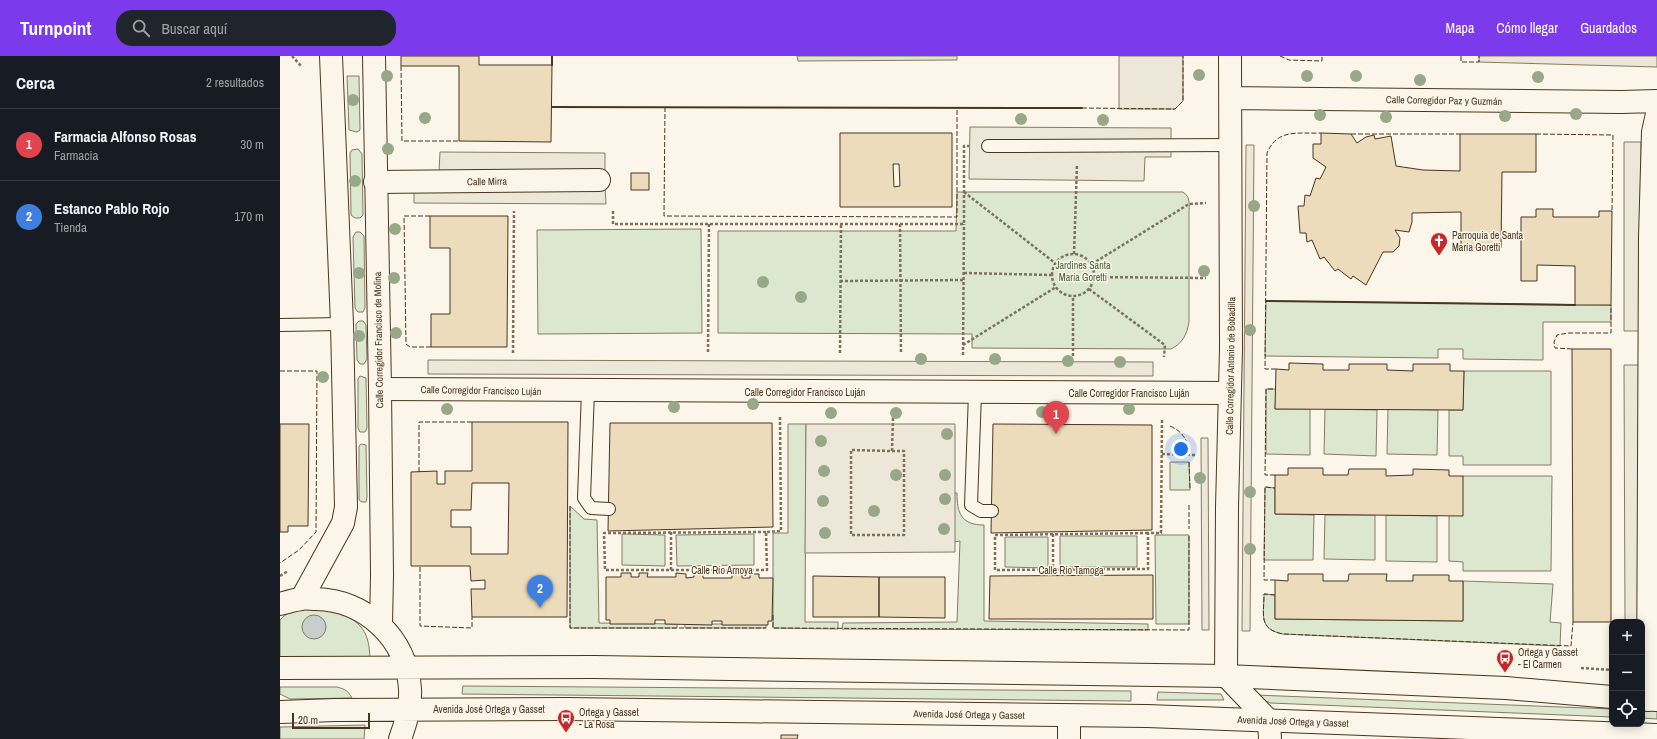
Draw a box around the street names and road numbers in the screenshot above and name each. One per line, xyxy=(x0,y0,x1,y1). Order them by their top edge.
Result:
street label: Calle Corregidor Paz y Guzmán xyxy=(1386,93,1502,108)
street label: Calle Mirra xyxy=(467,175,508,188)
street label: Calle Corregidor Francisco de Molina xyxy=(371,271,386,408)
street label: Calle Corregidor Antonio de Bobadilla xyxy=(1223,296,1238,435)
street label: Calle Corregidor Francisco Luján xyxy=(420,383,541,398)
street label: Calle Corregidor Francisco Luján xyxy=(745,386,865,399)
street label: Calle Corregidor Francisco Luján xyxy=(1069,387,1189,400)
street label: Calle Río Arnoya xyxy=(691,564,753,577)
street label: Calle Río Tamoga xyxy=(1038,564,1104,577)
street label: Avenida José Ortega y Gasset xyxy=(432,703,545,716)
street label: Avenida José Ortega y Gasset xyxy=(912,707,1026,722)
street label: Avenida José Ortega y Gasset xyxy=(1236,713,1350,730)

